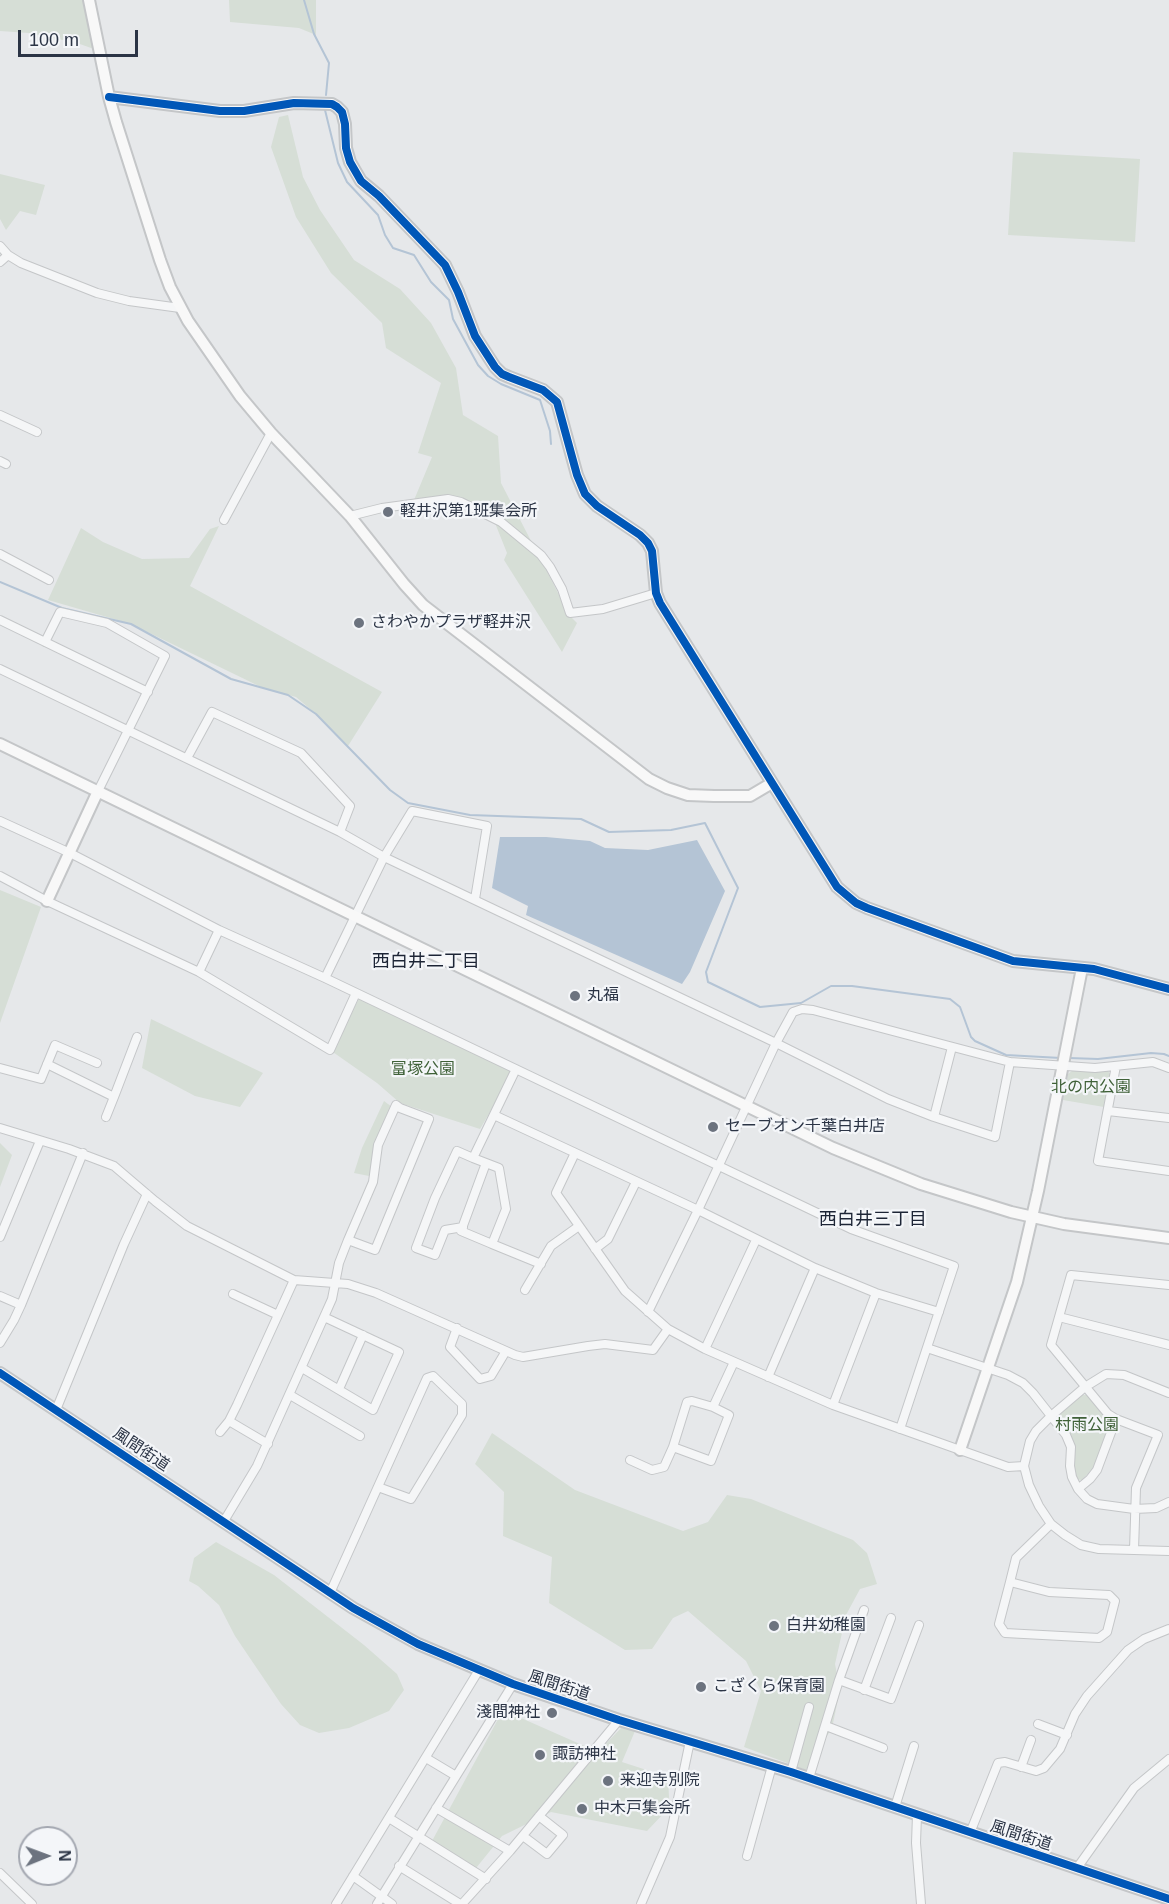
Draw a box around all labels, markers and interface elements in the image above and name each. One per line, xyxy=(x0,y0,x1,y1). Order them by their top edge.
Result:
scale bar xyxy=(21,18,141,56)
text: 100 m xyxy=(29,30,79,50)
place label: 軽井沢第1班集会所 xyxy=(400,502,537,522)
marker: 軽井沢第1班集会所 xyxy=(381,505,395,519)
place label: さわやかプラザ軽井沢 xyxy=(371,613,531,633)
marker: さわやかプラザ軽井沢 xyxy=(352,616,366,630)
district label: 西白井二丁目 xyxy=(372,951,480,973)
place label: 丸福 xyxy=(587,986,619,1006)
marker: 丸福 xyxy=(568,989,582,1003)
park label: 富塚公園 xyxy=(391,1060,455,1080)
park label: 北の内公園 xyxy=(1051,1078,1131,1098)
place label: セーブオン千葉白井店 xyxy=(725,1117,885,1137)
marker: セーブオン千葉白井店 xyxy=(706,1120,720,1134)
district label: 西白井三丁目 xyxy=(819,1209,927,1231)
park label: 村雨公園 xyxy=(1055,1416,1119,1436)
street label: 風間街道 xyxy=(109,1424,173,1476)
place label: 白井幼稚園 xyxy=(786,1616,866,1636)
marker: 白井幼稚園 xyxy=(767,1619,781,1633)
street label: 風間街道 xyxy=(526,1667,592,1705)
place label: こざくら保育園 xyxy=(713,1677,825,1697)
marker: こざくら保育園 xyxy=(694,1680,708,1694)
place label: 淺間神社 xyxy=(476,1703,540,1723)
marker: 淺間神社 xyxy=(545,1706,559,1720)
place label: 諏訪神社 xyxy=(552,1745,616,1765)
marker: 諏訪神社 xyxy=(533,1748,547,1762)
place label: 来迎寺別院 xyxy=(620,1771,700,1791)
marker: 来迎寺別院 xyxy=(601,1774,615,1788)
place label: 中木戸集会所 xyxy=(594,1799,690,1819)
marker: 中木戸集会所 xyxy=(575,1802,589,1816)
street label: 風間街道 xyxy=(988,1817,1054,1855)
north arrow xyxy=(18,1826,78,1886)
text: N xyxy=(56,1850,73,1862)

